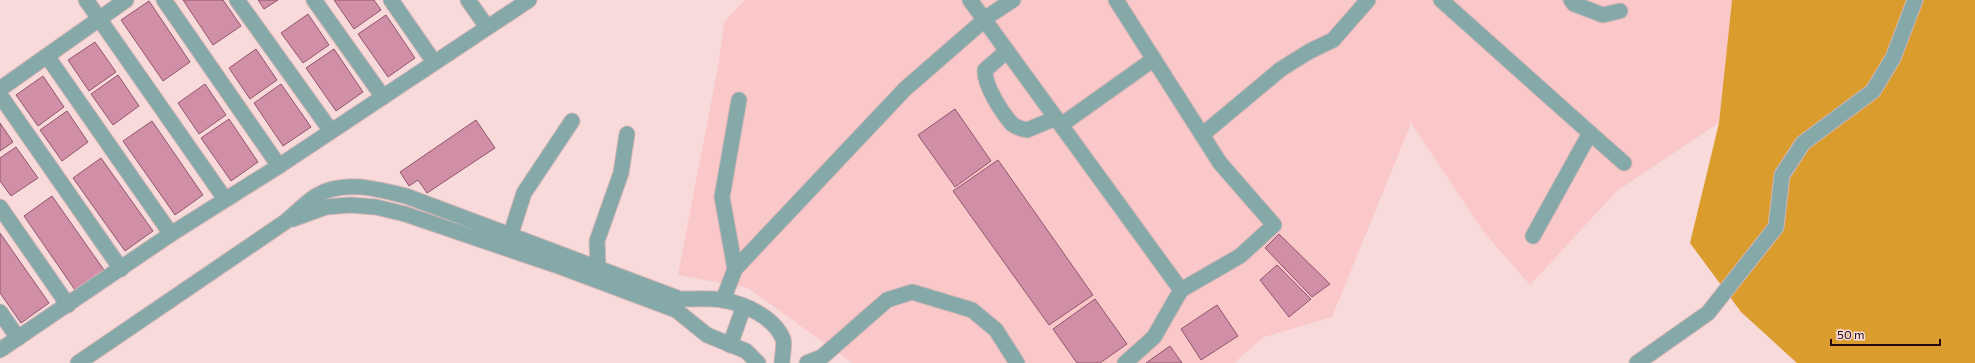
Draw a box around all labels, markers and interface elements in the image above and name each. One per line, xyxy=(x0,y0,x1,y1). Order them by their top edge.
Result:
scale bar xyxy=(1831,321,1940,347)
text: 50 m xyxy=(1837,327,1865,341)

